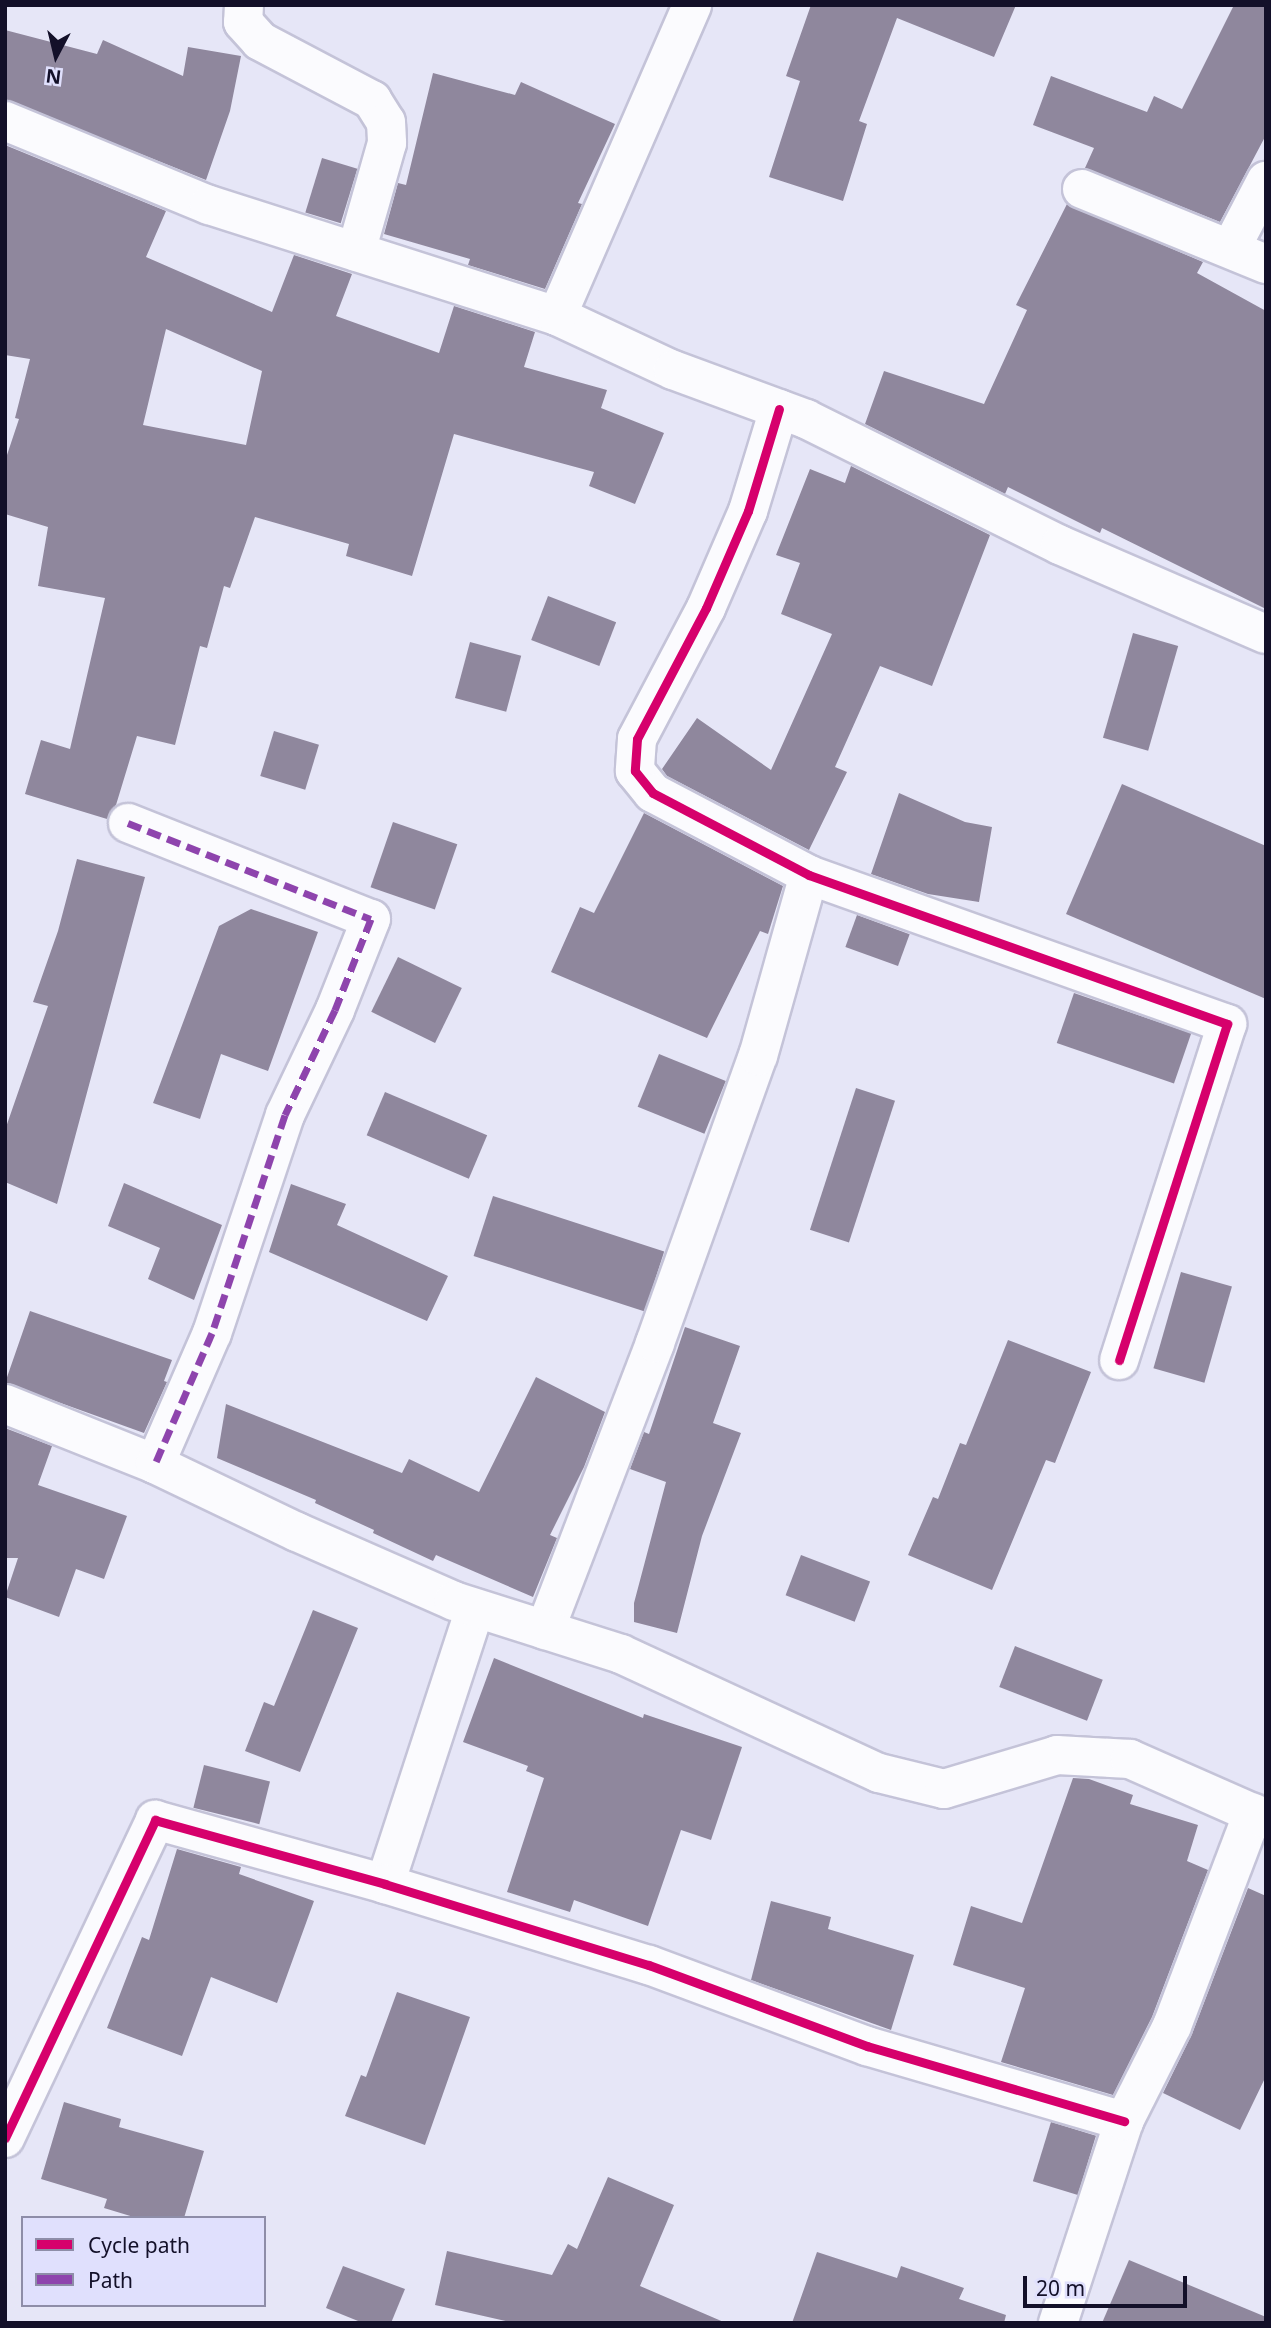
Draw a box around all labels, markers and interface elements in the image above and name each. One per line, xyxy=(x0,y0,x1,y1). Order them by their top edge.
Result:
north arrow xyxy=(21,21,91,91)
text: N xyxy=(44,63,63,91)
legend xyxy=(21,2216,266,2307)
text: Cycle path xyxy=(88,2231,190,2259)
scale bar xyxy=(1026,2262,1190,2306)
text: Path xyxy=(88,2266,133,2294)
text: 20 m xyxy=(1036,2274,1085,2302)

